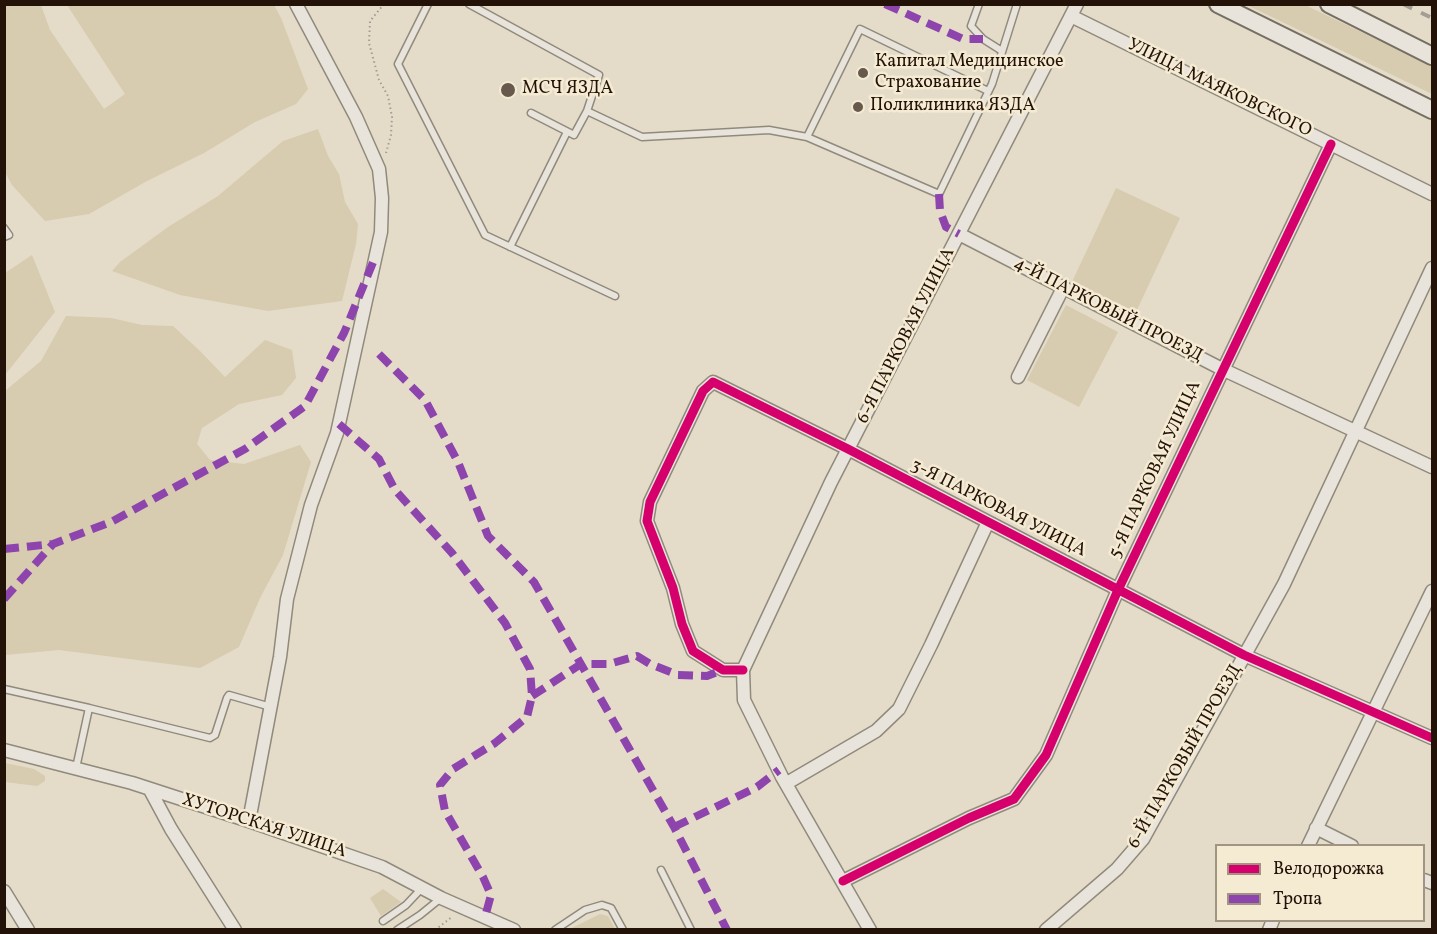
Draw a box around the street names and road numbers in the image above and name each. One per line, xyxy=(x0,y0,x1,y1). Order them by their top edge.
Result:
street label: УЛИЦА МАЯКОВСКОГО xyxy=(1123,35,1315,143)
street label: 6-Я ПАРКОВАЯ УЛИЦА xyxy=(853,244,961,428)
street label: 4-Й ПАРКОВЫЙ ПРОЕЗД xyxy=(1010,254,1206,368)
street label: 5-Я ПАРКОВАЯ УЛИЦА xyxy=(1105,378,1207,562)
street label: 3-Я ПАРКОВАЯ УЛИЦА xyxy=(907,455,1089,563)
street label: 6-Й ПАРКОВЫЙ ПРОЕЗД xyxy=(1124,661,1248,853)
street label: ХУТОРСКАЯ УЛИЦА xyxy=(179,790,349,864)

